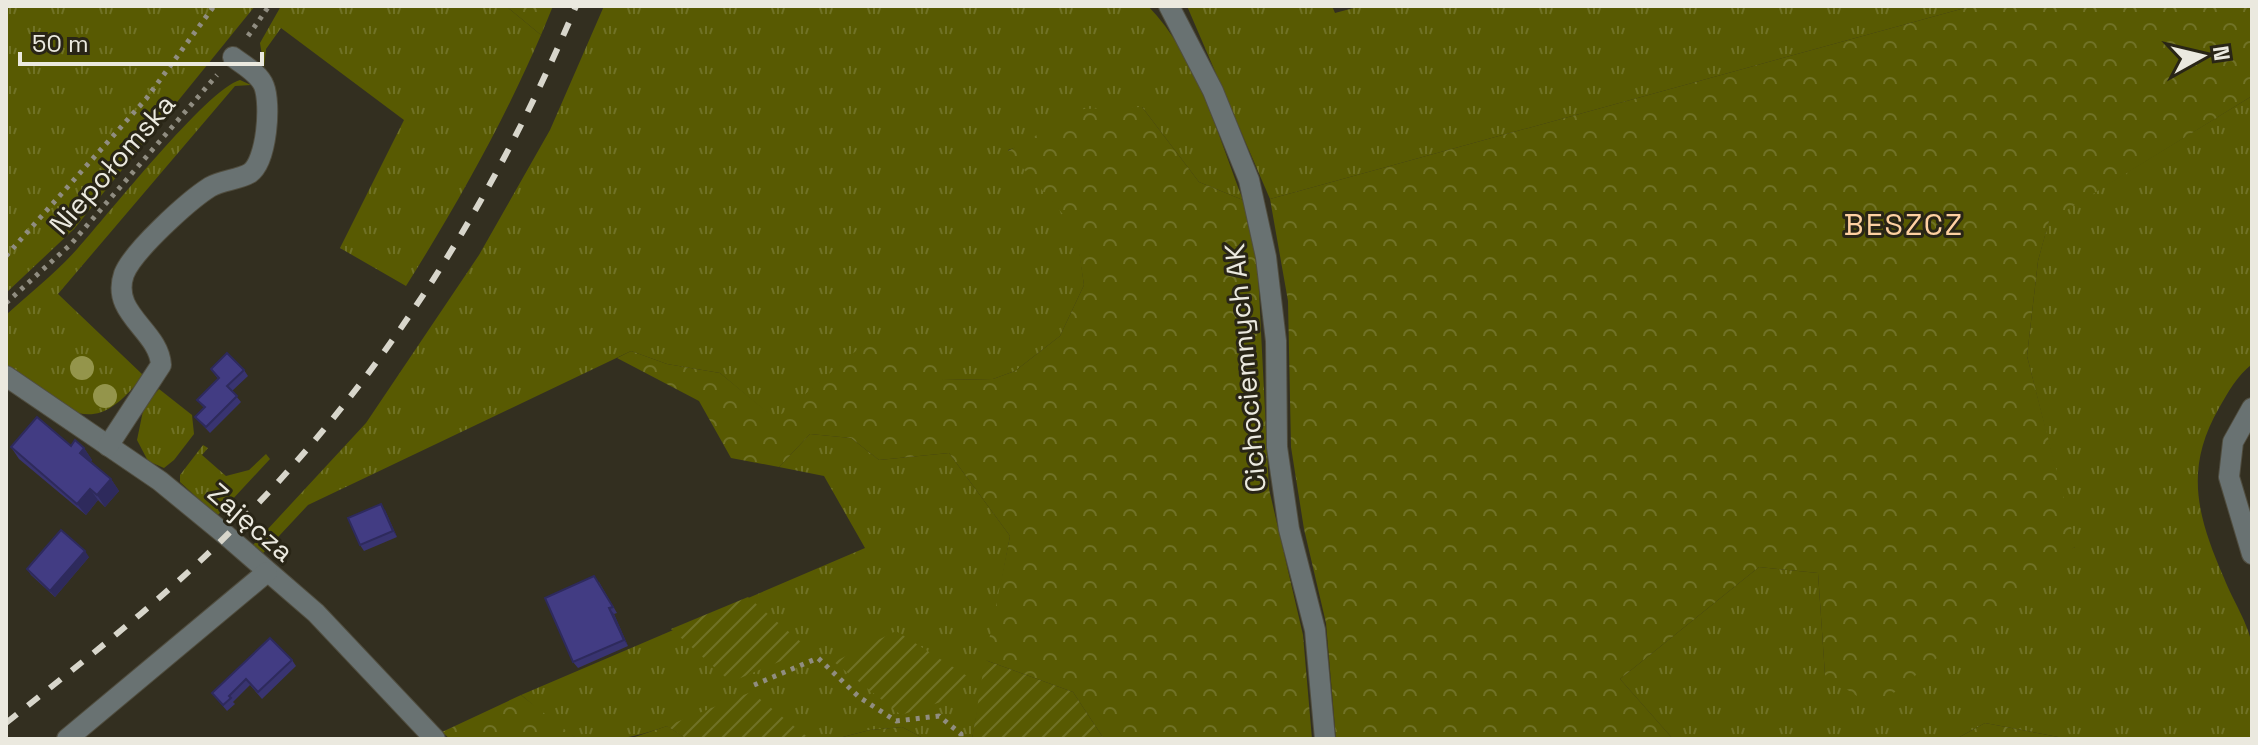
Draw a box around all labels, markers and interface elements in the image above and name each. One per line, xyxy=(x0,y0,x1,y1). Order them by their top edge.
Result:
scale bar xyxy=(20,16,262,66)
north arrow xyxy=(2162,16,2242,96)
text: 50 m xyxy=(32,28,89,59)
text: N xyxy=(2207,44,2237,62)
street label: Niepołomska xyxy=(41,86,183,242)
district label: BESZCZ xyxy=(1844,205,1964,244)
street label: Cichociemnych AK xyxy=(1216,242,1274,494)
street label: Zajęcza xyxy=(200,475,302,569)

